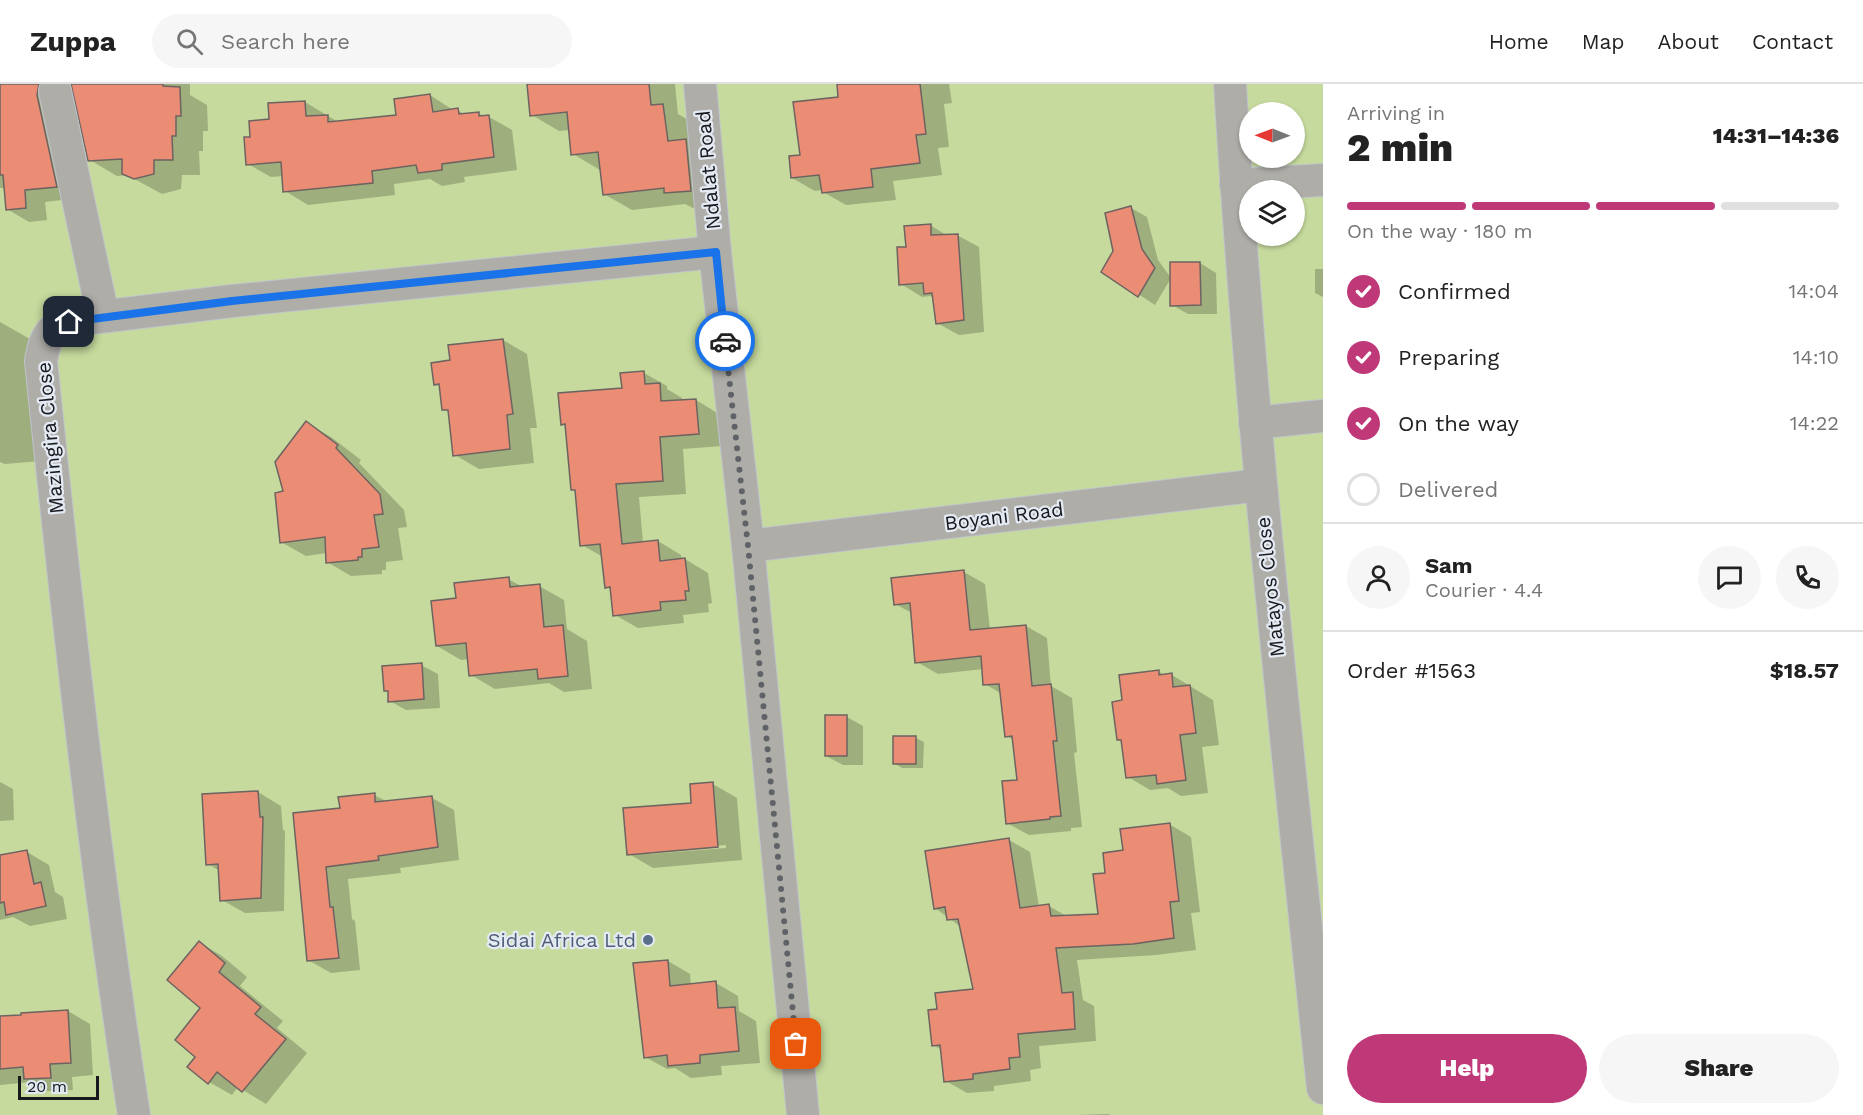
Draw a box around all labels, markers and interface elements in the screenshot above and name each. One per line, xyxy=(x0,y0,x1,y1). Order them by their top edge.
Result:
search box xyxy=(152,14,572,68)
text: Zuppa xyxy=(30,25,116,58)
icon: search xyxy=(173,25,206,58)
text: Search here xyxy=(221,29,350,54)
text: Home xyxy=(1489,29,1549,54)
text: Map xyxy=(1582,29,1625,54)
text: About xyxy=(1658,29,1719,54)
text: Contact xyxy=(1752,29,1833,54)
text: Arriving in xyxy=(1347,101,1445,125)
north arrow xyxy=(1239,102,1305,168)
map controls xyxy=(1239,102,1305,246)
street label: Ndalat Road xyxy=(691,109,725,231)
text: 14:31–14:36 xyxy=(1713,123,1839,148)
text: 2 min xyxy=(1347,125,1453,170)
button: layers xyxy=(1239,180,1305,246)
text: On the way · 180 m xyxy=(1347,219,1533,243)
icon: check xyxy=(1347,275,1380,308)
text: Confirmed xyxy=(1398,279,1511,304)
text: 14:04 xyxy=(1788,279,1839,303)
pin xyxy=(43,296,94,347)
icon: home xyxy=(52,305,85,338)
courier xyxy=(695,311,755,371)
icon: car xyxy=(709,325,742,358)
icon: check xyxy=(1347,341,1380,374)
text: Preparing xyxy=(1398,345,1499,370)
text: 14:10 xyxy=(1793,345,1839,369)
street label: Mazingira Close xyxy=(31,361,69,515)
icon: check xyxy=(1347,407,1380,440)
text: On the way xyxy=(1398,411,1519,436)
text: 14:22 xyxy=(1790,411,1839,435)
text: Delivered xyxy=(1398,477,1498,502)
street label: Boyani Road xyxy=(943,497,1065,535)
street label: Matayos Close xyxy=(1251,516,1289,658)
button: person xyxy=(1347,546,1410,609)
button: chat xyxy=(1698,546,1761,609)
button: phone xyxy=(1776,546,1839,609)
text: Sam xyxy=(1425,553,1473,578)
text: Courier · 4.4 xyxy=(1425,578,1543,602)
text: Order #1563 xyxy=(1347,658,1476,683)
text: $18.57 xyxy=(1770,658,1839,683)
place label: Sidai Africa Ltd xyxy=(488,928,636,952)
marker: Sidai Africa Ltd xyxy=(641,933,655,947)
pin xyxy=(770,1018,821,1069)
icon: bag xyxy=(779,1027,812,1060)
button: Help xyxy=(1347,1034,1587,1103)
button: Share xyxy=(1599,1034,1839,1103)
scale bar xyxy=(18,1073,99,1100)
text: 20 m xyxy=(27,1077,67,1096)

